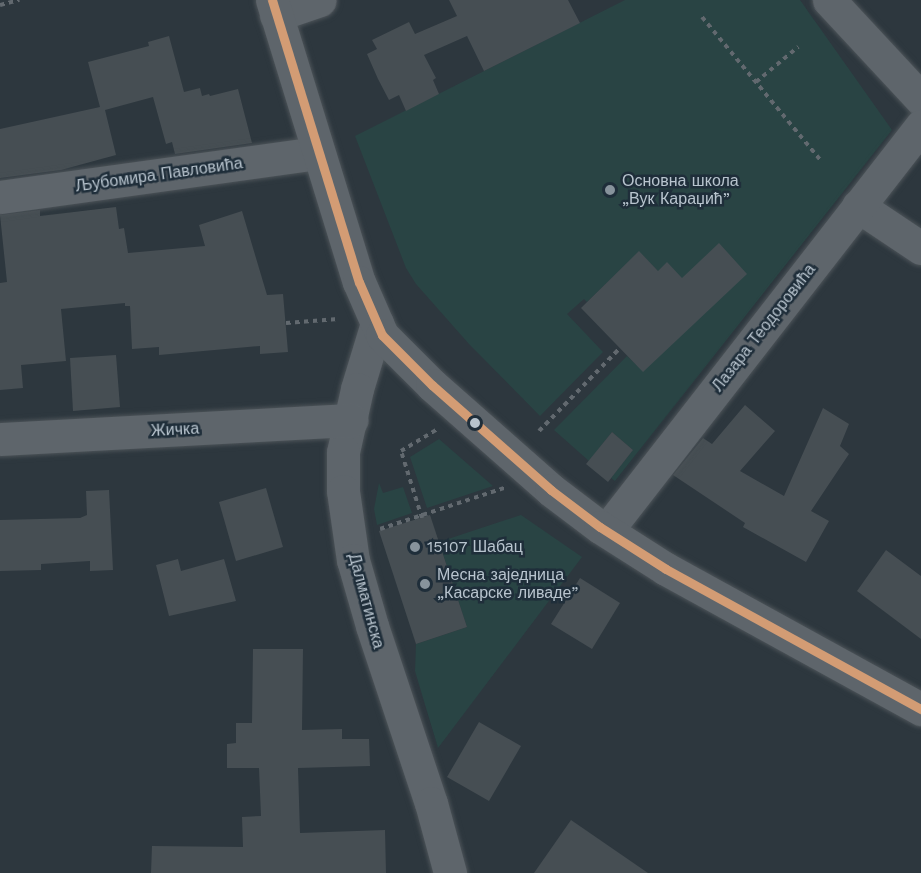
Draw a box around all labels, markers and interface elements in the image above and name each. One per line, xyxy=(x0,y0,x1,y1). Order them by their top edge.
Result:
street label: Љубомира Павловића xyxy=(74,154,244,196)
place label: Основна школа „Вук Караџић” xyxy=(622,171,739,209)
marker: Основна школа „Вук Караџић” xyxy=(603,183,617,197)
street label: Лазара Теодоровића xyxy=(708,261,820,395)
unlabelled marker xyxy=(469,417,481,429)
street label: Жичка xyxy=(150,419,200,441)
place label: 15107 Шабац xyxy=(427,537,523,557)
marker: 15107 Шабац xyxy=(408,540,422,554)
street label: Далматинска xyxy=(344,551,388,651)
place label: Месна заједница „Касарске ливаде” xyxy=(437,565,578,603)
marker: Месна заједница „Касарске ливаде” xyxy=(418,577,432,591)

